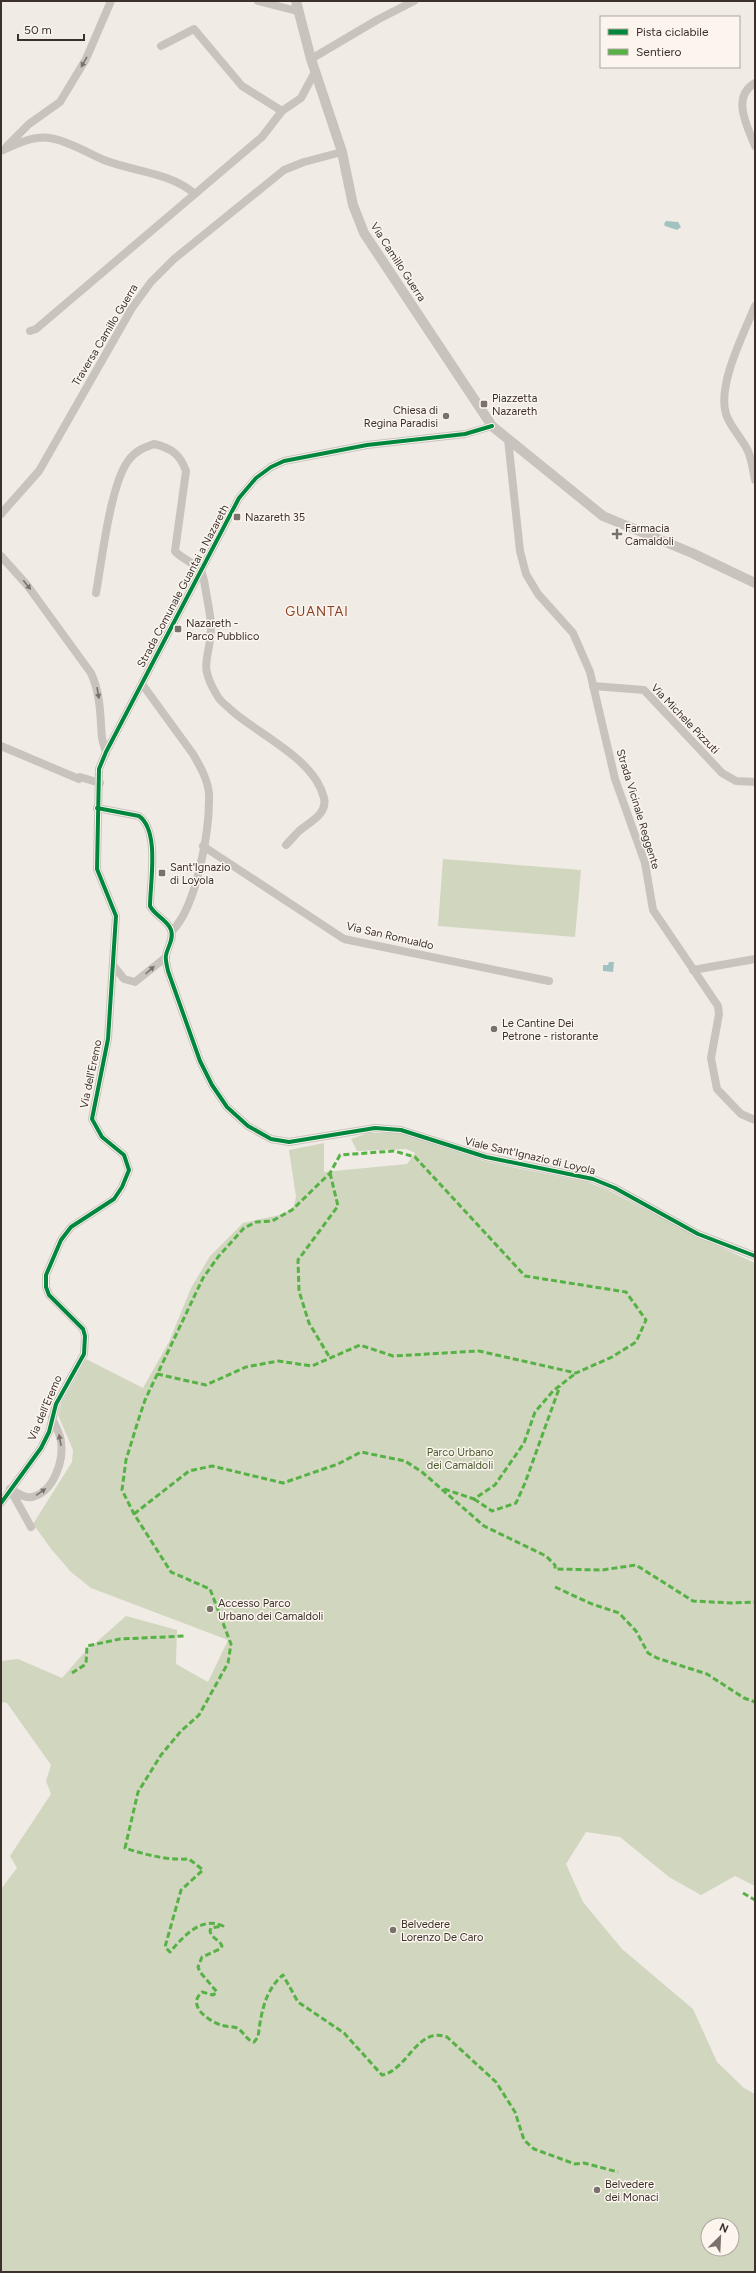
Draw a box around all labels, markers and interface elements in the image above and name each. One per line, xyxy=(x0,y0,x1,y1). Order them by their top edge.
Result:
scale bar xyxy=(18,16,84,42)
legend xyxy=(600,16,740,68)
text: 50 m xyxy=(24,23,52,37)
text: Pista ciclabile xyxy=(636,25,709,39)
text: Sentiero xyxy=(636,45,682,59)
one-way arrow xyxy=(80,56,87,68)
street label: Via Camillo Guerra xyxy=(368,220,428,304)
street label: Traversa Camillo Guerra xyxy=(69,282,141,388)
place label: Piazzetta Nazareth xyxy=(492,392,537,418)
marker: Piazzetta Nazareth xyxy=(479,399,489,409)
place label: Chiesa di Regina Paradisi xyxy=(364,404,438,430)
marker: Chiesa di Regina Paradisi xyxy=(441,411,451,421)
street label: Strada Comunale Guantai a Nazareth xyxy=(134,502,232,670)
place label: Nazareth 35 xyxy=(245,511,305,524)
marker: Nazareth 35 xyxy=(232,512,242,522)
place label: Farmacia Camaldoli xyxy=(625,522,674,548)
marker: Farmacia Camaldoli xyxy=(612,529,622,539)
one-way arrow xyxy=(22,580,31,591)
district label: GUANTAI xyxy=(285,604,349,619)
place label: Nazareth - Parco Pubblico xyxy=(186,617,259,643)
marker: Nazareth - Parco Pubblico xyxy=(173,624,183,634)
street label: Via Michele Pizzuti xyxy=(648,681,722,757)
one-way arrow xyxy=(95,687,101,699)
street label: Strada Vicinale Reggente xyxy=(614,747,662,871)
place label: Sant'Ignazio di Loyola xyxy=(170,861,230,887)
marker: Sant'Ignazio di Loyola xyxy=(157,868,167,878)
street label: Via San Romualdo xyxy=(345,920,435,952)
one-way arrow xyxy=(145,965,155,975)
place label: Le Cantine Dei Petrone - ristorante xyxy=(502,1017,598,1043)
marker: Le Cantine Dei Petrone - ristorante xyxy=(489,1024,499,1034)
street label: Via dell'Eremo xyxy=(77,1038,105,1110)
street label: Viale Sant'Ignazio di Loyola xyxy=(463,1135,597,1177)
street label: Via dell'Eremo xyxy=(25,1373,65,1443)
one-way arrow xyxy=(57,1434,63,1446)
park label: Parco Urbano dei Camaldoli xyxy=(427,1446,493,1472)
one-way arrow xyxy=(36,1488,46,1496)
place label: Accesso Parco Urbano dei Camaldoli xyxy=(218,1597,323,1623)
marker: Accesso Parco Urbano dei Camaldoli xyxy=(205,1604,215,1614)
place label: Belvedere Lorenzo De Caro xyxy=(401,1918,483,1944)
marker: Belvedere Lorenzo De Caro xyxy=(388,1925,398,1935)
place label: Belvedere dei Monaci xyxy=(605,2178,659,2204)
marker: Belvedere dei Monaci xyxy=(592,2185,602,2195)
north arrow xyxy=(700,2217,740,2257)
text: N xyxy=(717,2221,730,2236)

